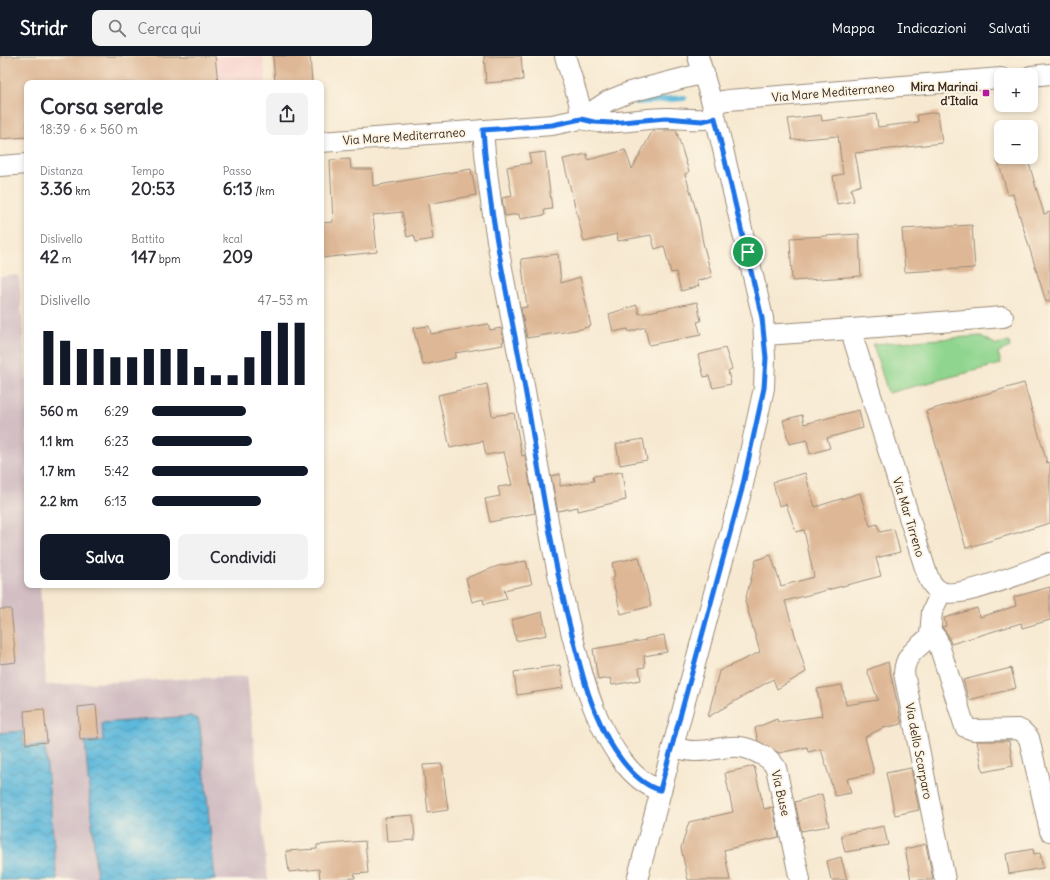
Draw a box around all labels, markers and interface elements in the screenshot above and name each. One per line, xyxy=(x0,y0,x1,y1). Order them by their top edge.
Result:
search box xyxy=(92,10,372,46)
text: Stridr xyxy=(20,16,68,40)
icon: search xyxy=(106,17,128,39)
text: Cerca qui xyxy=(138,19,201,38)
text: Mappa xyxy=(832,19,875,37)
text: Indicazioni xyxy=(897,19,967,37)
text: Salvati xyxy=(989,19,1030,37)
map controls xyxy=(994,68,1038,164)
button: + xyxy=(994,68,1038,112)
street label: Via Mare Mediterraneo xyxy=(771,79,895,105)
place label: Mira Marinai d'Italia xyxy=(911,79,978,108)
marker: Mira Marinai d'Italia xyxy=(981,88,991,98)
text: Corsa serale xyxy=(40,92,163,120)
button: share xyxy=(266,93,308,135)
button: − xyxy=(994,120,1038,164)
text: 18:39 · 6 × 560 m xyxy=(40,121,138,138)
street label: Via Mare Mediterraneo xyxy=(342,124,466,148)
text: Distanza xyxy=(40,164,83,178)
text: Tempo xyxy=(131,164,164,178)
text: Passo xyxy=(223,164,251,178)
text: 3.36 xyxy=(40,178,73,200)
text: 20:53 xyxy=(131,178,175,200)
text: 6:13 xyxy=(223,178,253,200)
text: km xyxy=(73,184,91,198)
text: /km xyxy=(253,184,275,198)
text: Dislivello xyxy=(40,232,83,246)
text: Battito xyxy=(131,232,165,246)
text: kcal xyxy=(223,232,242,246)
pin xyxy=(731,235,765,269)
icon: arrive xyxy=(737,241,759,263)
text: 42 xyxy=(40,246,59,268)
text: 147 xyxy=(131,246,156,268)
text: 209 xyxy=(223,246,253,268)
text: m xyxy=(59,252,71,266)
text: bpm xyxy=(156,252,181,266)
text: Dislivello xyxy=(40,292,90,309)
text: 47–53 m xyxy=(258,292,308,309)
text: 560 m xyxy=(40,403,78,420)
text: 6:29 xyxy=(104,403,129,420)
text: 1.1 km xyxy=(40,433,74,450)
text: 6:23 xyxy=(104,433,129,450)
text: 1.7 km xyxy=(40,463,75,480)
text: 5:42 xyxy=(104,463,129,480)
street label: Via Mar Tirreno xyxy=(890,475,928,559)
text: 2.2 km xyxy=(40,493,78,510)
text: 6:13 xyxy=(104,493,127,510)
button: Salva xyxy=(40,534,170,580)
button: Condividi xyxy=(178,534,308,580)
street label: Via dello Scarparo xyxy=(902,701,936,801)
street label: Via Buse xyxy=(768,769,794,817)

